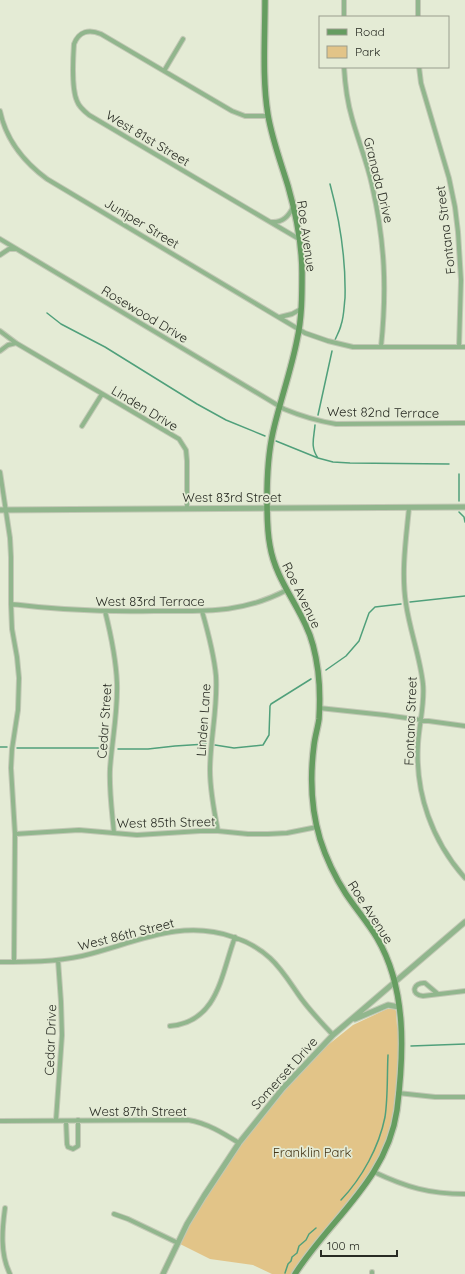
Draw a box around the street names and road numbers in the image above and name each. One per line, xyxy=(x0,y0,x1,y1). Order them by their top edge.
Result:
street label: West 81st Street xyxy=(103,107,193,169)
street label: Granada Drive xyxy=(361,135,397,225)
street label: Fontana Street xyxy=(432,185,458,275)
street label: Juniper Street xyxy=(102,194,182,252)
street label: Roe Avenue xyxy=(294,199,320,273)
street label: Rosewood Drive xyxy=(99,282,191,346)
street label: Linden Drive xyxy=(109,382,181,434)
street label: West 82nd Terrace xyxy=(327,403,439,421)
street label: West 83rd Street xyxy=(182,489,282,505)
street label: Roe Avenue xyxy=(279,559,325,631)
street label: West 83rd Terrace xyxy=(95,593,205,609)
street label: Fontana Street xyxy=(400,676,420,766)
street label: Cedar Street xyxy=(93,683,115,759)
street label: Linden Lane xyxy=(192,683,214,757)
street label: West 85th Street xyxy=(116,813,216,831)
street label: Roe Avenue xyxy=(345,878,397,946)
street label: West 86th Street xyxy=(76,914,176,954)
street label: Cedar Drive xyxy=(41,1004,59,1076)
street label: Somerset Drive xyxy=(247,1033,321,1113)
street label: West 87th Street xyxy=(89,1103,187,1119)

